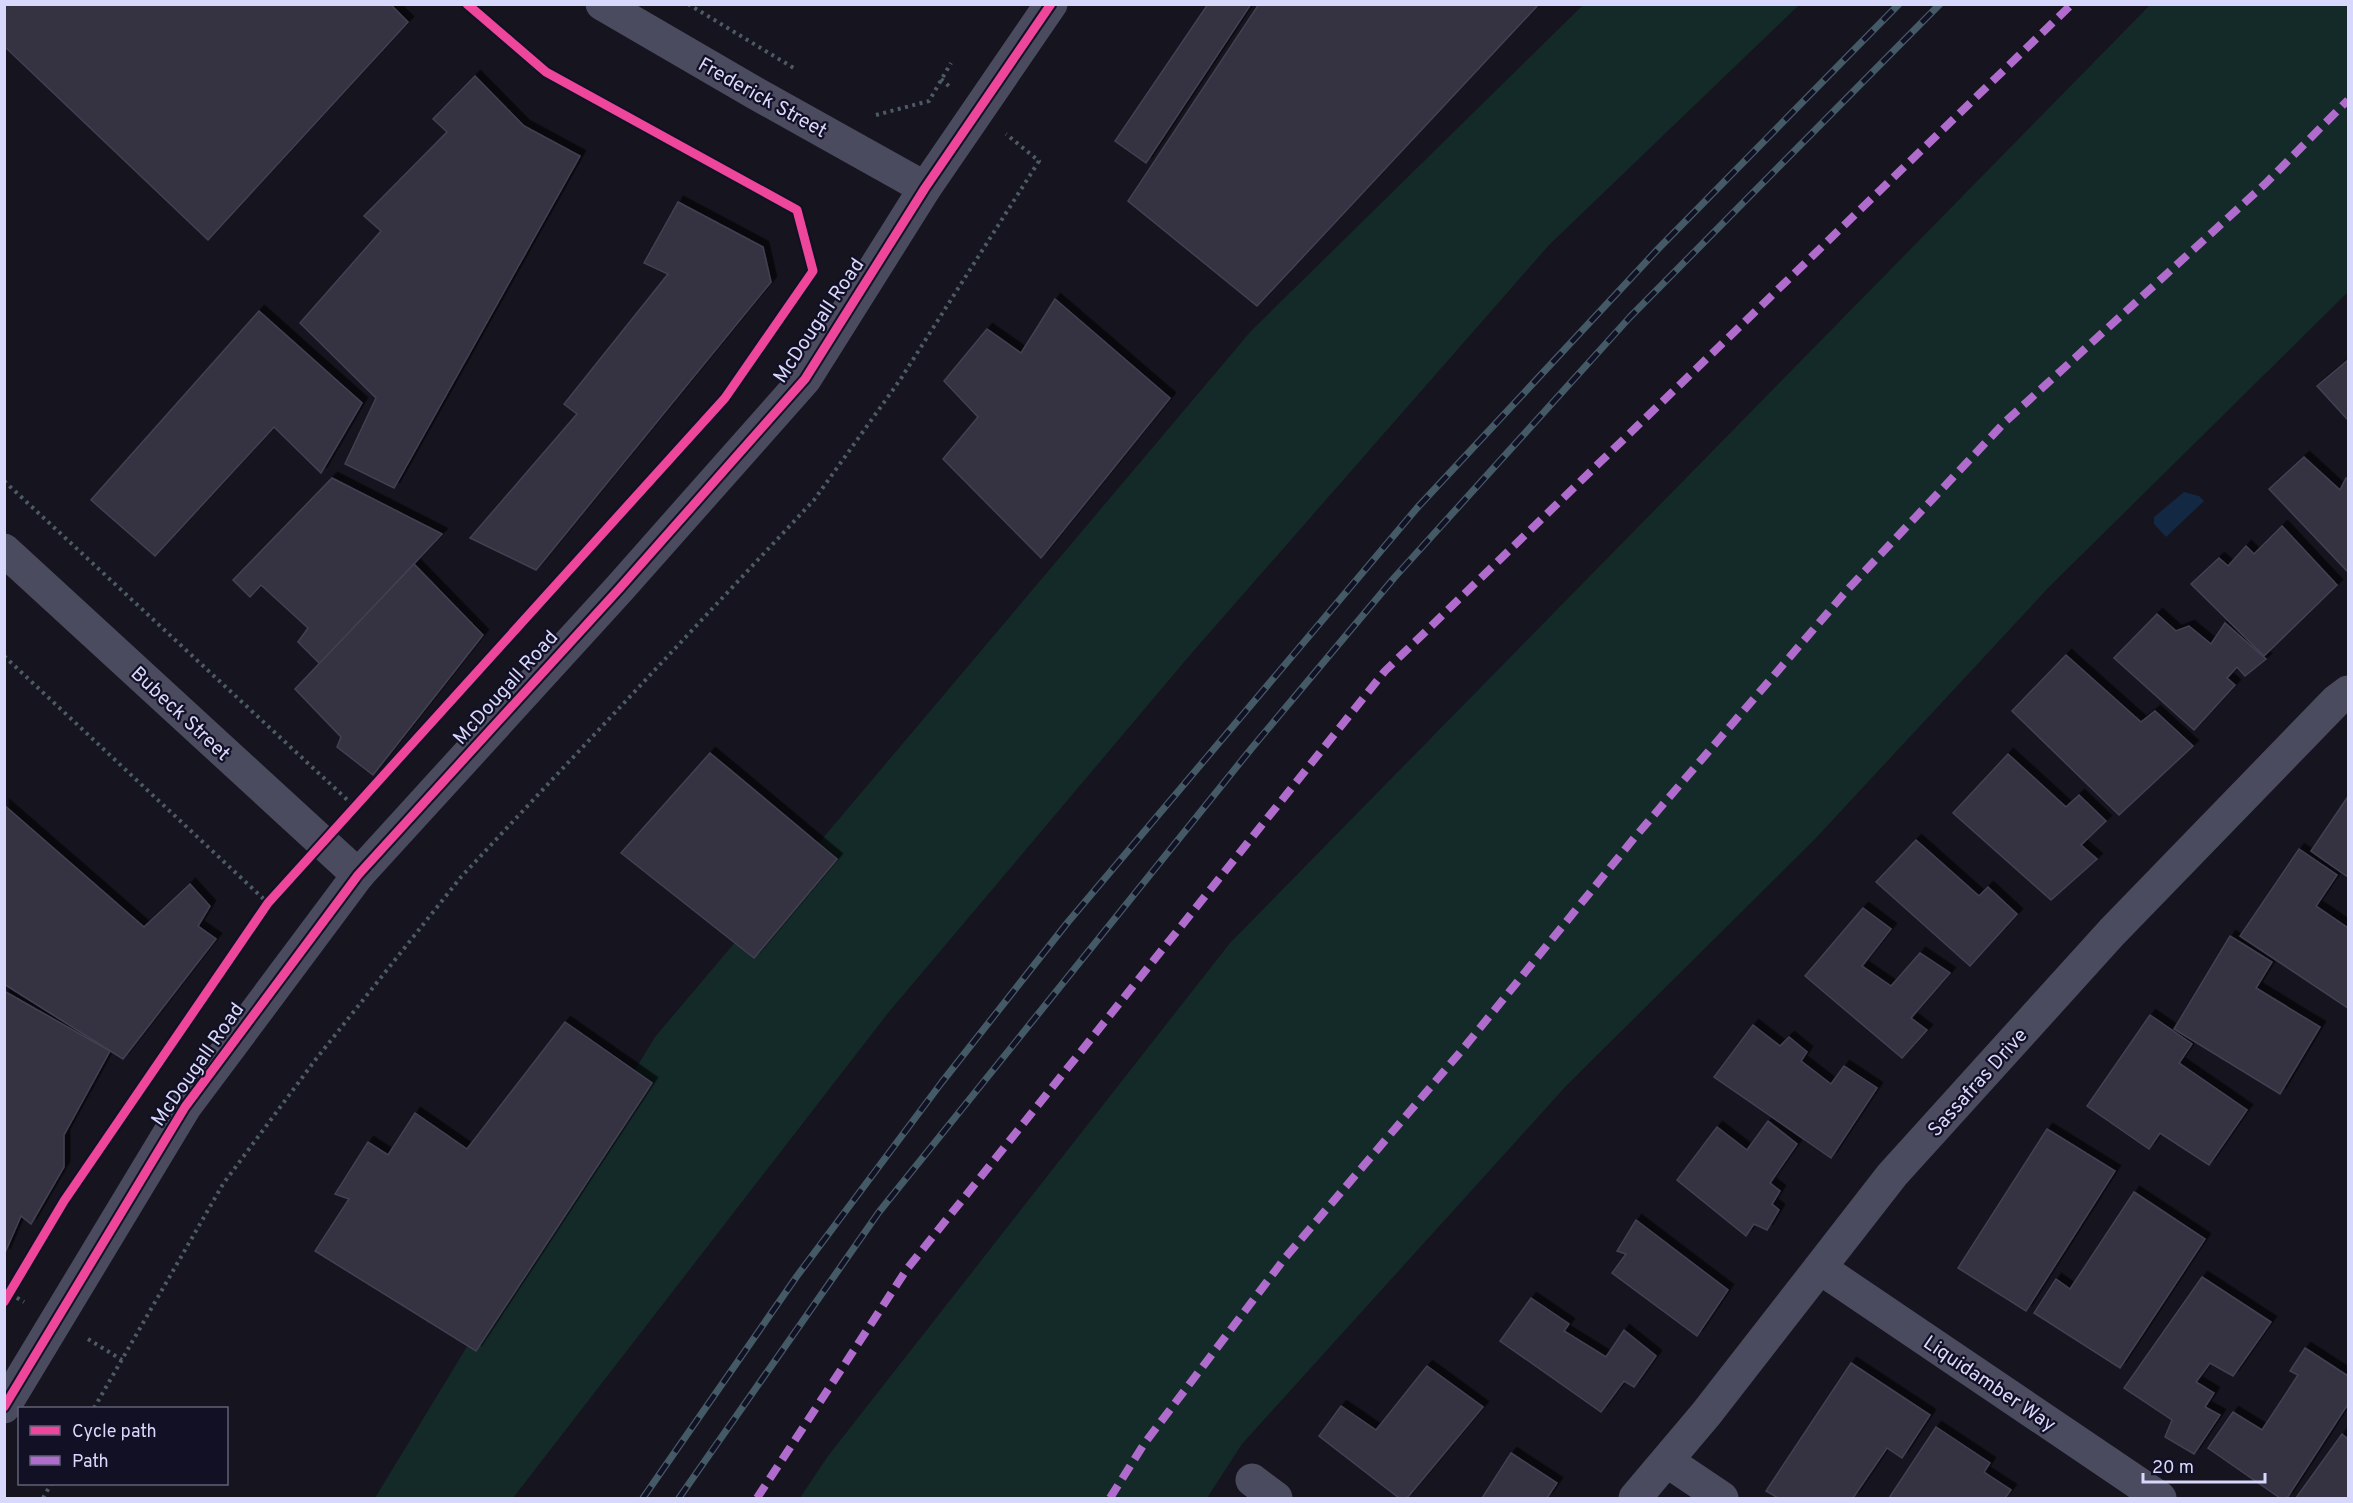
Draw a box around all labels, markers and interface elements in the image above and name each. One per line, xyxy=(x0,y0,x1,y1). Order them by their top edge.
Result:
street label: Frederick Street xyxy=(693,53,831,145)
street label: McDougall Road xyxy=(768,254,871,389)
street label: McDougall Road xyxy=(448,626,565,751)
street label: Bubeck Street xyxy=(124,661,235,767)
street label: McDougall Road xyxy=(146,998,251,1132)
street label: Sassafras Drive xyxy=(1923,1024,2034,1143)
street label: Liquidamber Way xyxy=(1917,1331,2060,1439)
legend xyxy=(18,1407,228,1485)
text: Cycle path xyxy=(72,1421,157,1444)
scale bar xyxy=(2143,1446,2264,1484)
text: Path xyxy=(72,1451,109,1474)
text: 20 m xyxy=(2152,1457,2194,1480)

